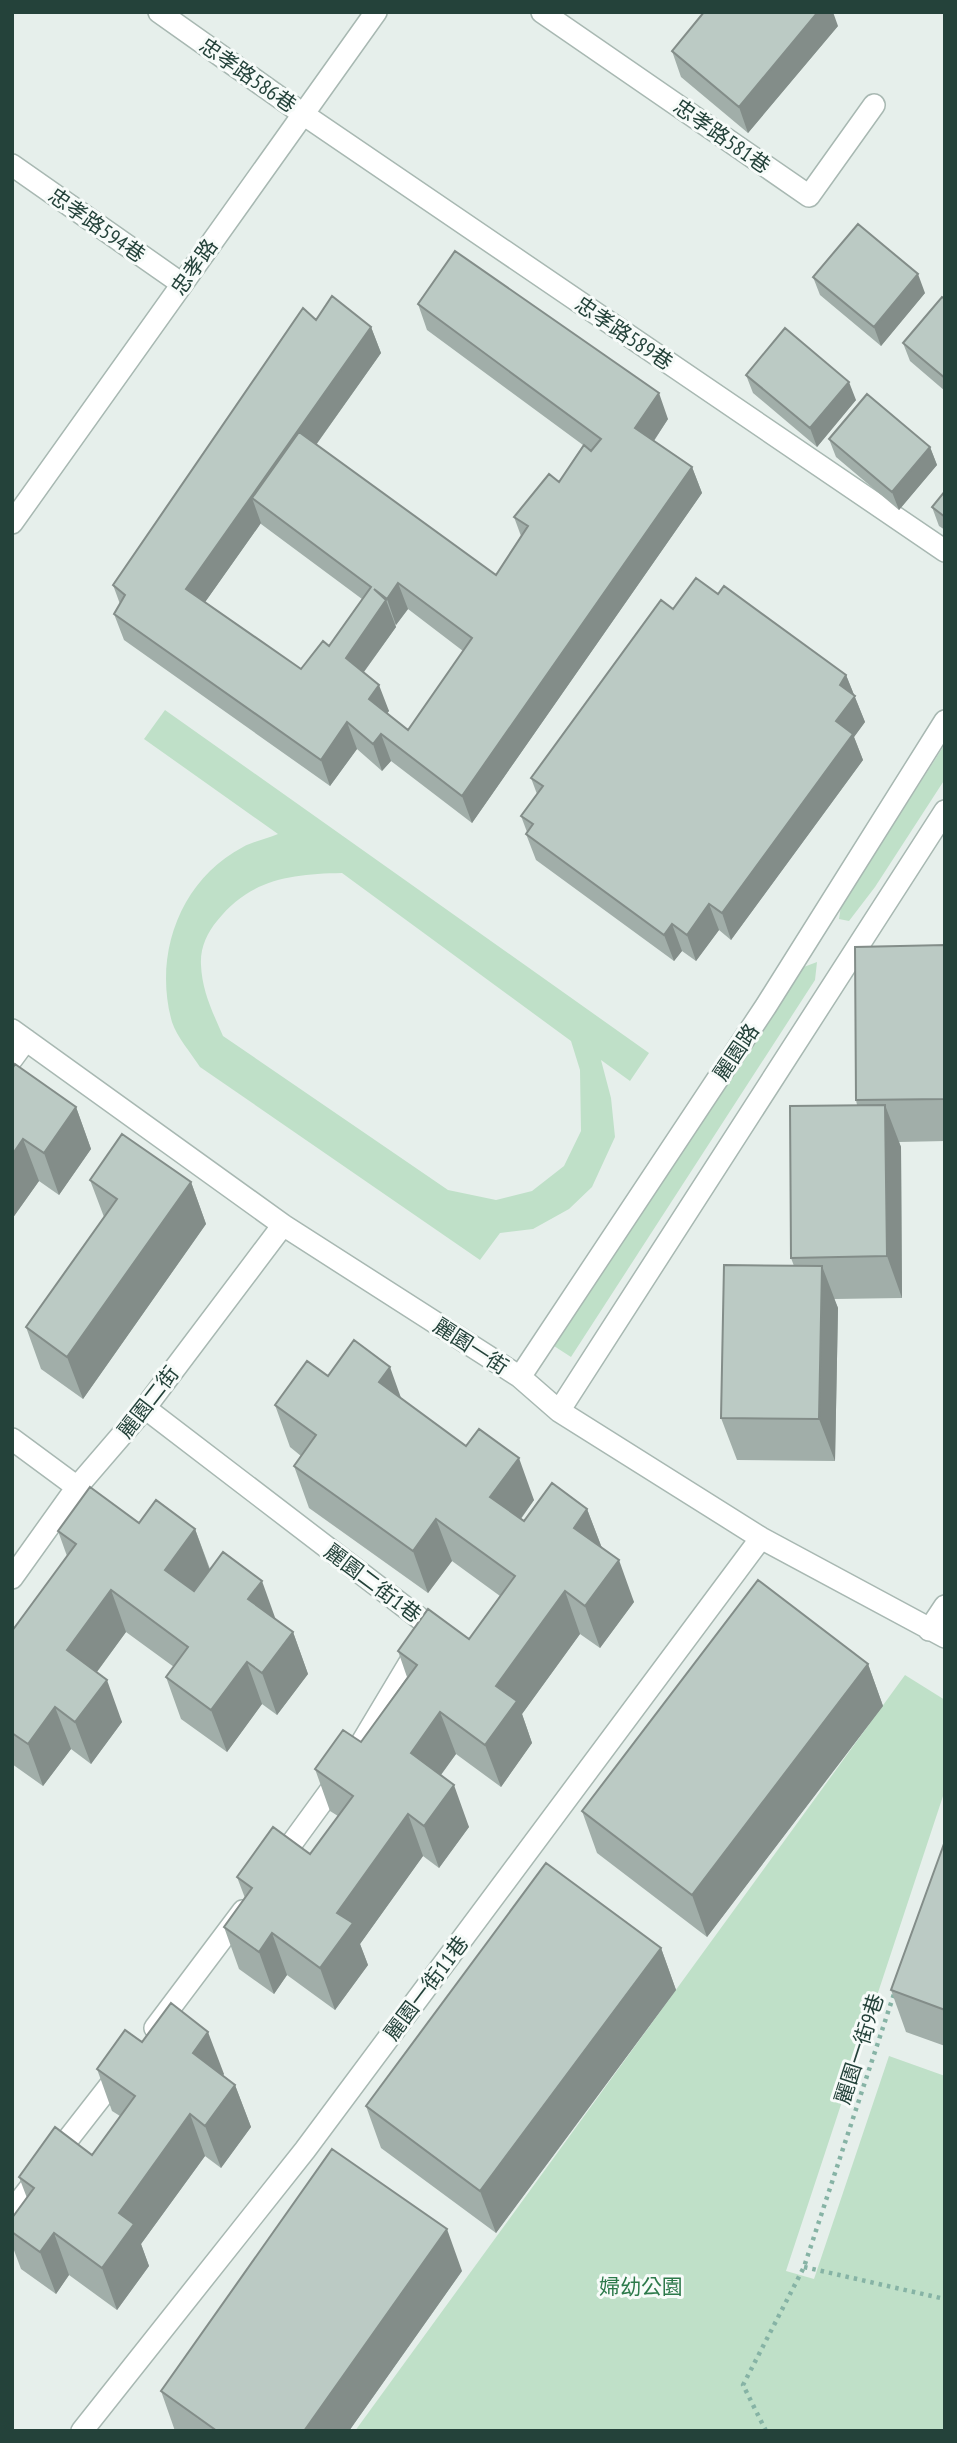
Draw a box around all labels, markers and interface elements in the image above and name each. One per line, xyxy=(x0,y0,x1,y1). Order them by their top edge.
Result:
street label: 忠孝路586巷 xyxy=(194,32,302,118)
street label: 忠孝路581巷 xyxy=(668,93,776,179)
street label: 忠孝路594巷 xyxy=(43,182,151,268)
street label: 忠孝路 xyxy=(165,233,223,301)
street label: 忠孝路589巷 xyxy=(570,290,678,376)
street label: 麗園路 xyxy=(707,1018,765,1086)
street label: 麗園一街 xyxy=(428,1312,514,1380)
street label: 麗園二街 xyxy=(112,1361,184,1443)
street label: 麗園二街1巷 xyxy=(319,1538,427,1628)
street label: 麗園一街11巷 xyxy=(378,1930,474,2046)
street label: 麗園一街9巷 xyxy=(828,1990,890,2108)
park label: 婦幼公園 xyxy=(599,2273,683,2300)

